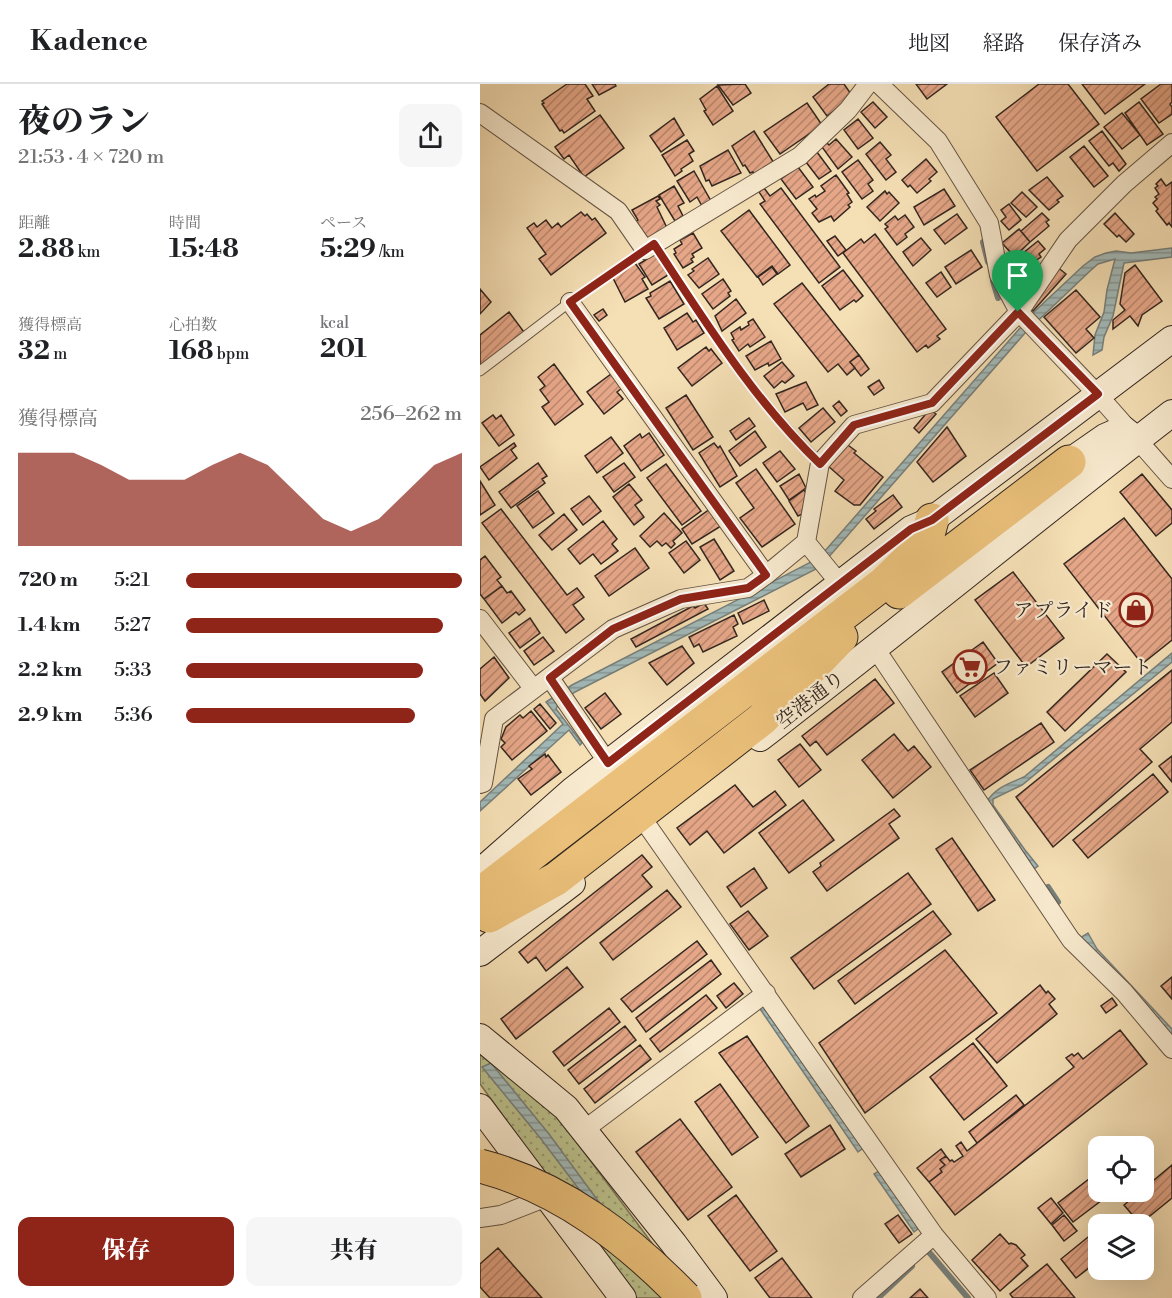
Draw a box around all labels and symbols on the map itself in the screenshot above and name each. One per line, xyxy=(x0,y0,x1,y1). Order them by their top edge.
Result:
pin xyxy=(992,250,1043,312)
shop icon: アプライド xyxy=(1118,592,1154,628)
place label: アプライド xyxy=(1014,599,1113,624)
supermarket icon: ファミリーマート xyxy=(952,649,988,685)
place label: ファミリーマート xyxy=(993,656,1153,681)
street label: 空港通り xyxy=(772,666,850,735)

